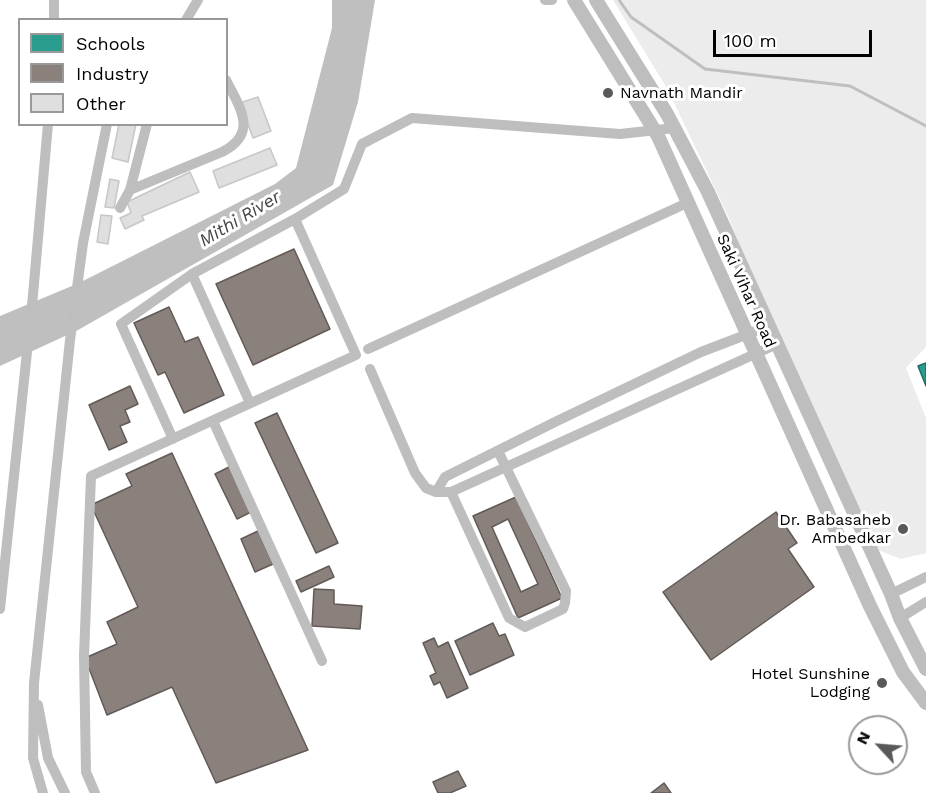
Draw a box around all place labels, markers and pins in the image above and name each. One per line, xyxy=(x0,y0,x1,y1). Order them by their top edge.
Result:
place label: Navnath Mandir xyxy=(620,83,743,103)
marker: Navnath Mandir xyxy=(601,86,615,100)
place label: Dr. Babasaheb Ambedkar xyxy=(779,510,891,548)
marker: Dr. Babasaheb Ambedkar xyxy=(896,522,910,536)
place label: Hotel Sunshine Lodging xyxy=(751,664,870,702)
marker: Hotel Sunshine Lodging xyxy=(875,676,889,690)

